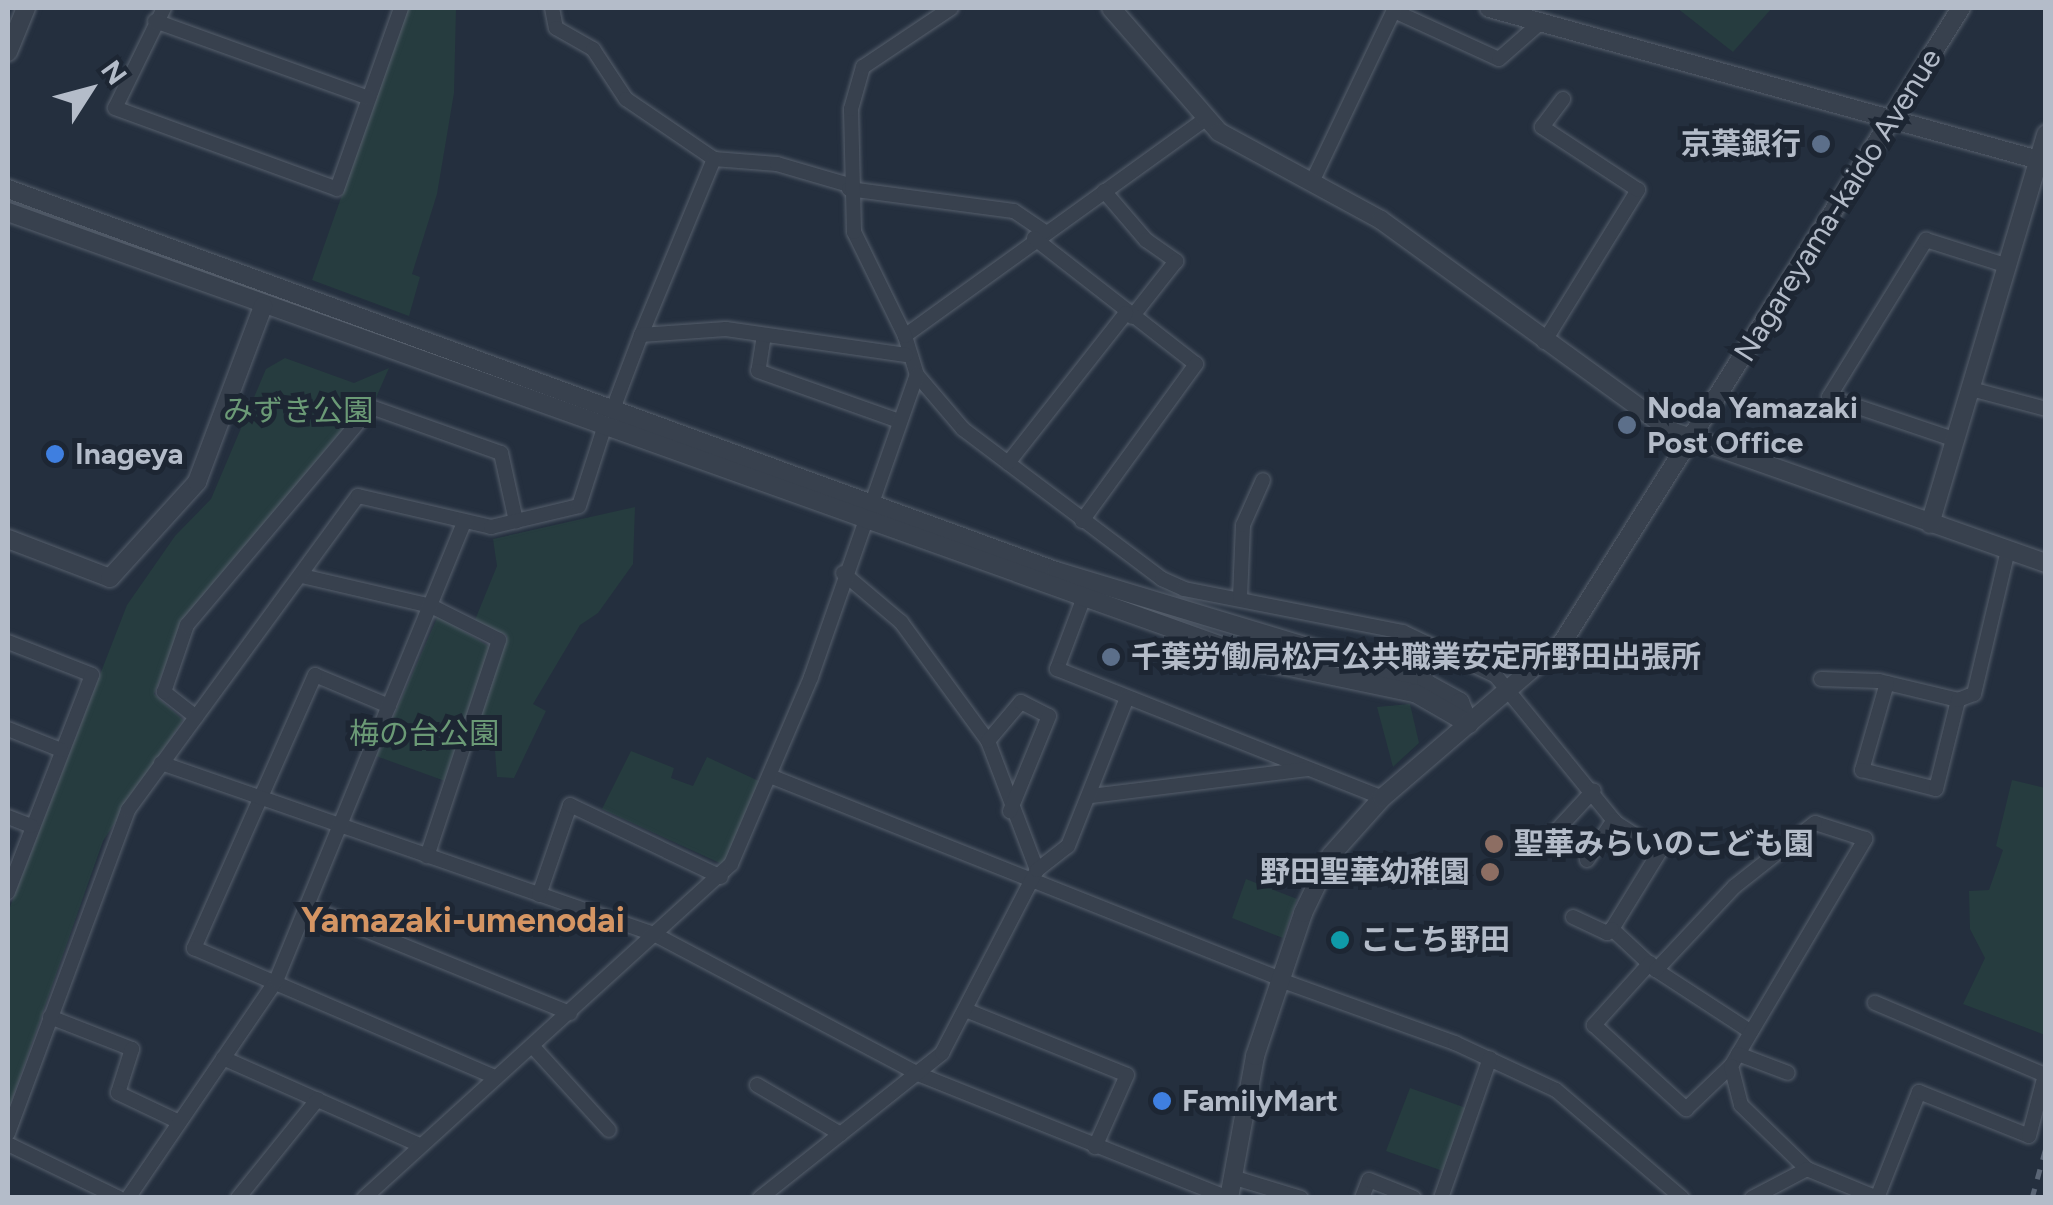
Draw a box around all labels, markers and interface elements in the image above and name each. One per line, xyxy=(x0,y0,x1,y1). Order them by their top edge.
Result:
north arrow xyxy=(40,40,140,140)
street label: Nagareyama-kaido Avenue xyxy=(1727,42,1949,368)
text: N xyxy=(94,54,134,91)
place label: 京葉銀行 xyxy=(1681,126,1801,162)
marker: 京葉銀行 xyxy=(1810,133,1832,155)
place label: Noda Yamazaki Post Office xyxy=(1647,390,1858,460)
park label: みずき公園 xyxy=(223,393,373,429)
marker: Noda Yamazaki Post Office xyxy=(1616,414,1638,436)
place label: Inageya xyxy=(75,436,183,472)
marker: Inageya xyxy=(44,443,66,465)
place label: 千葉労働局松戸公共職業安定所野田出張所 xyxy=(1131,639,1701,675)
marker: 千葉労働局松戸公共職業安定所野田出張所 xyxy=(1100,646,1122,668)
park label: 梅の台公園 xyxy=(349,716,499,752)
place label: 聖華みらいのこども園 xyxy=(1514,826,1814,862)
marker: 聖華みらいのこども園 xyxy=(1483,833,1505,855)
place label: 野田聖華幼稚園 xyxy=(1260,854,1470,890)
marker: 野田聖華幼稚園 xyxy=(1479,861,1501,883)
district label: Yamazaki-umenodai xyxy=(301,899,625,941)
place label: ここち野田 xyxy=(1360,922,1510,958)
marker: ここち野田 xyxy=(1329,929,1351,951)
place label: FamilyMart xyxy=(1182,1083,1338,1119)
marker: FamilyMart xyxy=(1151,1090,1173,1112)

